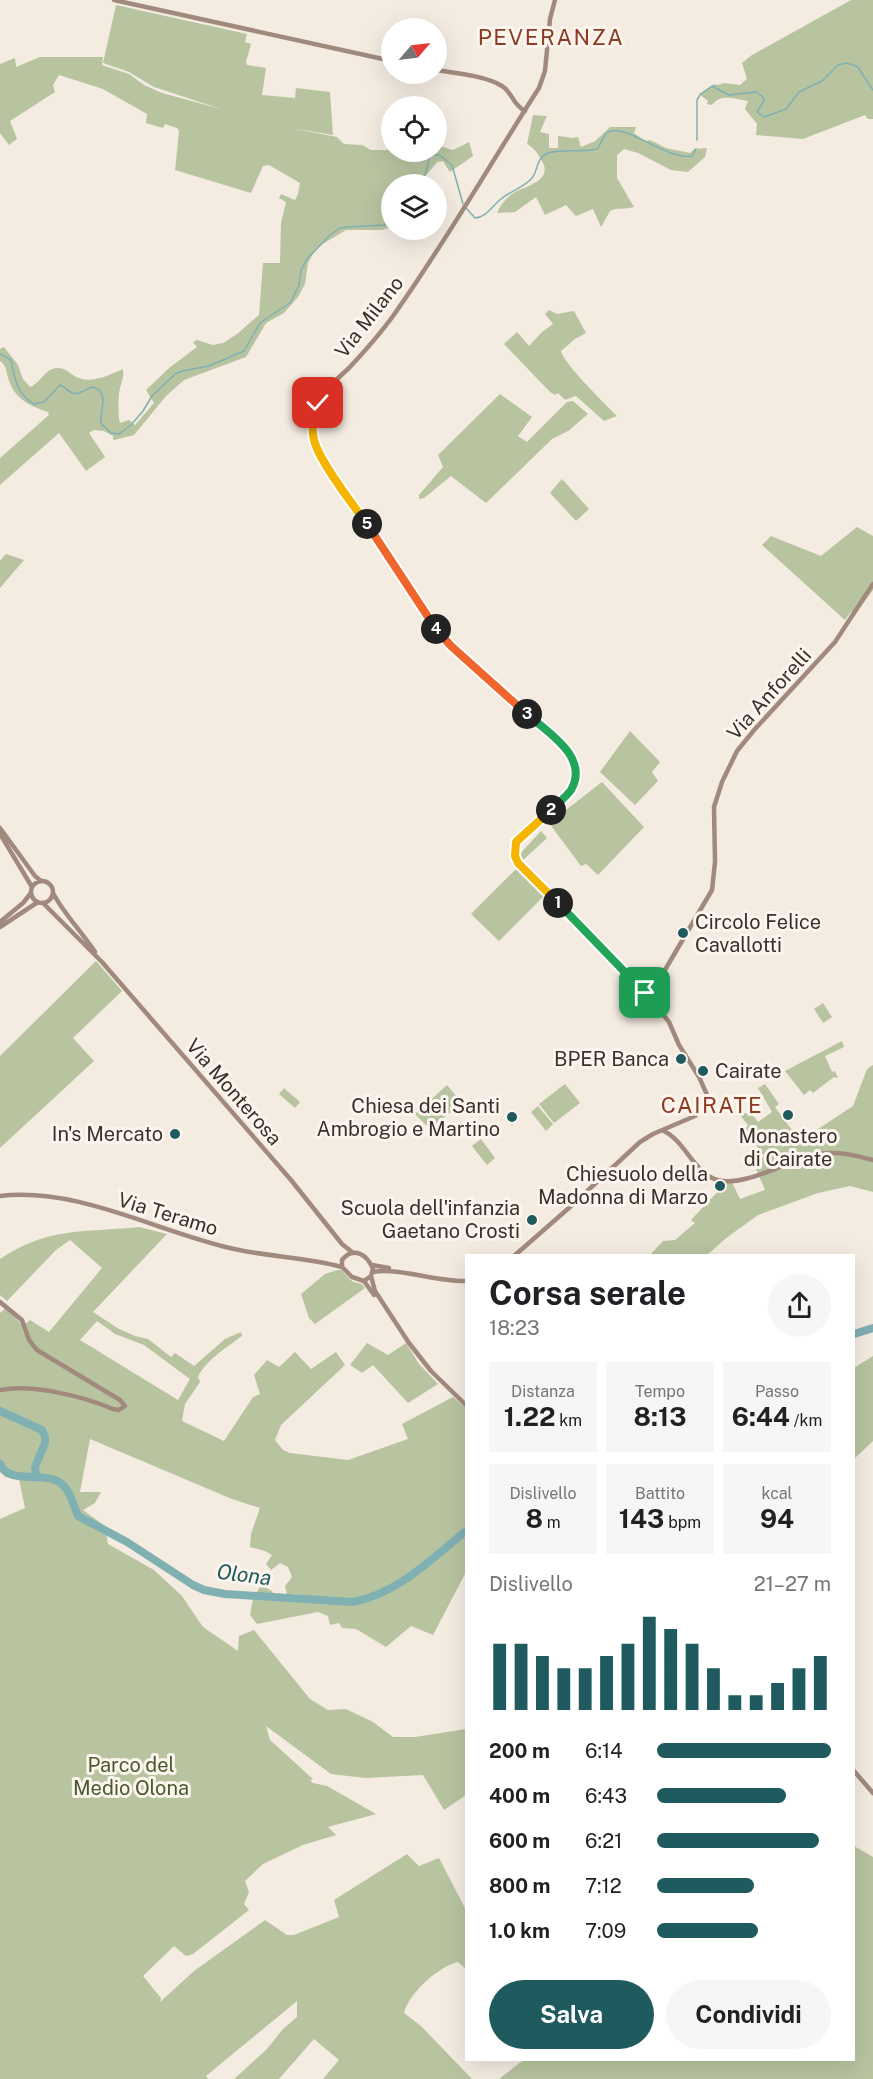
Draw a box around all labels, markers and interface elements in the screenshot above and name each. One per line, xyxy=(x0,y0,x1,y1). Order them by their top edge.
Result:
north arrow xyxy=(381,18,447,84)
map controls xyxy=(381,18,447,240)
district label: PEVERANZA xyxy=(478,24,624,50)
button: locate xyxy=(381,96,447,162)
button: layers xyxy=(381,174,447,240)
street label: Via Milano xyxy=(330,271,408,363)
pin xyxy=(292,377,343,428)
icon: check xyxy=(301,386,334,419)
pin: 5 xyxy=(352,509,382,539)
text: 5 xyxy=(362,514,372,533)
pin: 4 xyxy=(421,614,451,644)
text: 4 xyxy=(431,619,441,638)
street label: Via Anforelli xyxy=(722,643,816,745)
pin: 3 xyxy=(512,699,542,729)
text: 3 xyxy=(522,704,532,723)
pin: 2 xyxy=(536,795,566,825)
text: 2 xyxy=(546,800,556,819)
pin: 1 xyxy=(543,888,573,918)
text: 1 xyxy=(555,893,561,912)
place label: Circolo Felice Cavallotti xyxy=(695,910,821,957)
marker: Circolo Felice Cavallotti xyxy=(676,926,690,940)
pin xyxy=(619,967,670,1018)
icon: arrive xyxy=(628,976,661,1009)
street label: Via Monterosa xyxy=(181,1034,287,1150)
place label: BPER Banca xyxy=(554,1047,669,1071)
marker: BPER Banca xyxy=(674,1052,688,1066)
place label: Cairate xyxy=(715,1059,782,1083)
marker: Cairate xyxy=(696,1064,710,1078)
district label: CAIRATE xyxy=(661,1092,763,1118)
place label: Chiesa dei Santi Ambrogio e Martino xyxy=(316,1094,500,1141)
marker: Monastero di Cairate xyxy=(781,1108,795,1122)
marker: Chiesa dei Santi Ambrogio e Martino xyxy=(505,1110,519,1124)
place label: In's Mercato xyxy=(52,1122,163,1146)
place label: Monastero di Cairate xyxy=(738,1124,838,1171)
marker: In's Mercato xyxy=(168,1127,182,1141)
place label: Chiesuolo della Madonna di Marzo xyxy=(538,1162,708,1209)
marker: Chiesuolo della Madonna di Marzo xyxy=(713,1179,727,1193)
street label: Via Teramo xyxy=(115,1187,221,1241)
place label: Scuola dell'infanzia Gaetano Crosti xyxy=(341,1196,520,1243)
marker: Scuola dell'infanzia Gaetano Crosti xyxy=(525,1213,539,1227)
text: Corsa serale xyxy=(489,1274,686,1312)
button: share xyxy=(768,1274,831,1337)
text: 18:23 xyxy=(489,1316,540,1340)
text: Distanza xyxy=(511,1382,575,1401)
text: Tempo xyxy=(635,1382,685,1401)
text: Passo xyxy=(755,1382,799,1401)
text: 1.22 xyxy=(504,1401,555,1432)
text: 8:13 xyxy=(634,1401,686,1432)
text: 6:44 xyxy=(732,1401,790,1432)
text: km xyxy=(555,1411,582,1430)
text: /km xyxy=(790,1411,822,1430)
text: Dislivello xyxy=(510,1484,576,1503)
text: Battito xyxy=(635,1484,685,1503)
text: kcal xyxy=(762,1484,792,1503)
text: 8 xyxy=(525,1503,543,1534)
text: 143 xyxy=(619,1503,664,1534)
text: 94 xyxy=(760,1503,794,1534)
text: m xyxy=(543,1513,561,1532)
text: bpm xyxy=(664,1513,701,1532)
water label: Olona xyxy=(215,1559,273,1590)
text: Dislivello xyxy=(489,1572,573,1596)
text: 21–27 m xyxy=(754,1572,831,1596)
text: 200 m xyxy=(489,1739,550,1763)
text: 6:14 xyxy=(585,1739,623,1763)
park label: Parco del Medio Olona xyxy=(73,1753,189,1800)
text: 400 m xyxy=(489,1784,550,1808)
text: 6:43 xyxy=(585,1784,627,1808)
text: 600 m xyxy=(489,1829,550,1853)
text: 6:21 xyxy=(585,1829,622,1853)
text: 800 m xyxy=(489,1874,551,1898)
text: 7:12 xyxy=(585,1874,622,1898)
text: 1.0 km xyxy=(489,1919,550,1943)
text: 7:09 xyxy=(585,1919,626,1943)
button: Salva xyxy=(489,1980,654,2049)
button: Condividi xyxy=(666,1980,831,2049)

